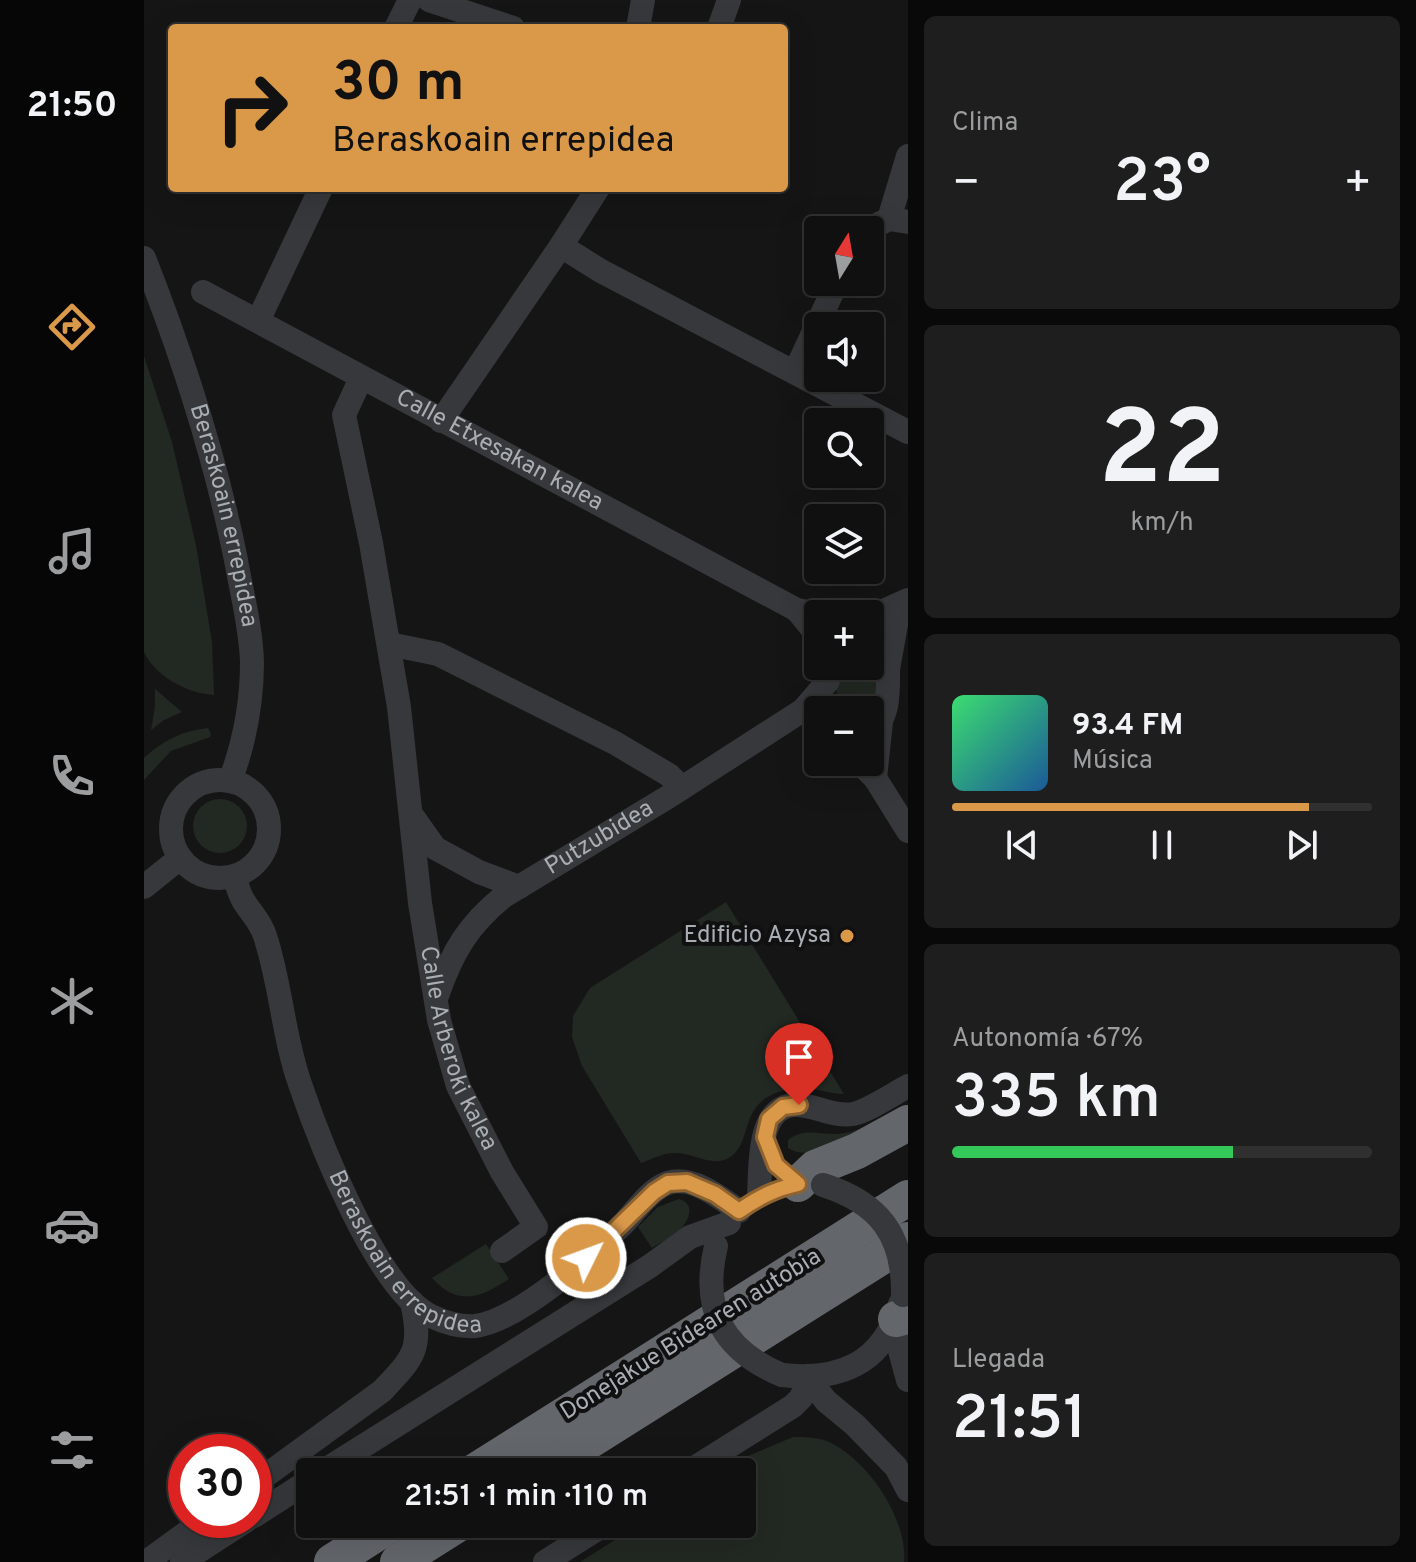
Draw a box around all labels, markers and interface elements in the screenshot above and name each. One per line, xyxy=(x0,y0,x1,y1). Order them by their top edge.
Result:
text: 30 m xyxy=(332,50,465,120)
icon: right xyxy=(200,56,304,160)
text: 21:50 xyxy=(27,84,117,130)
text: Clima xyxy=(952,107,1018,140)
text: Beraskoain errepidea xyxy=(332,119,674,165)
text: 23° xyxy=(1113,147,1211,223)
text: − xyxy=(952,157,980,213)
text: + xyxy=(1344,157,1372,213)
north arrow xyxy=(804,216,884,296)
map controls xyxy=(804,216,884,776)
icon: directions xyxy=(44,299,100,355)
button: sound xyxy=(804,312,884,392)
street label: Calle Etxesakan kalea xyxy=(390,383,608,518)
text: 22 xyxy=(1098,389,1226,521)
street label: Beraskoain errepidea xyxy=(182,400,263,629)
button: search xyxy=(804,408,884,488)
button: layers xyxy=(804,504,884,584)
text: km/h xyxy=(1130,507,1194,540)
icon: music xyxy=(44,523,100,579)
button: + xyxy=(804,600,884,680)
button: − xyxy=(804,696,884,776)
text: 93.4 FM xyxy=(1072,708,1183,745)
text: Música xyxy=(1072,745,1153,778)
icon: phone xyxy=(44,748,100,804)
street label: Putzubidea xyxy=(540,794,659,882)
icon: previous xyxy=(1000,823,1044,867)
icon: pause xyxy=(1140,823,1184,867)
icon: next xyxy=(1280,823,1324,867)
place label: Edificio Azysa xyxy=(684,921,831,951)
marker: Edificio Azysa xyxy=(838,927,856,945)
street label: Calle Arberoki kalea xyxy=(412,944,504,1156)
icon: climate xyxy=(44,973,100,1029)
pin xyxy=(765,1023,833,1105)
text: Autonomía · 67% xyxy=(952,1023,1143,1056)
icon: arrive xyxy=(777,1035,821,1079)
text: 335 km xyxy=(952,1063,1161,1139)
street label: Beraskoain errepidea xyxy=(320,1166,484,1342)
icon: car xyxy=(44,1197,100,1253)
position arrow xyxy=(544,1216,628,1300)
street label: Donejakue Bidearen autobia xyxy=(555,1242,827,1428)
text: Llegada xyxy=(952,1344,1045,1377)
text: 21:51 xyxy=(952,1384,1087,1460)
icon: filters xyxy=(44,1422,100,1478)
speed limit sign: 30 xyxy=(168,1434,272,1538)
text: 21:51 · 1 min · 110 m xyxy=(404,1479,648,1516)

